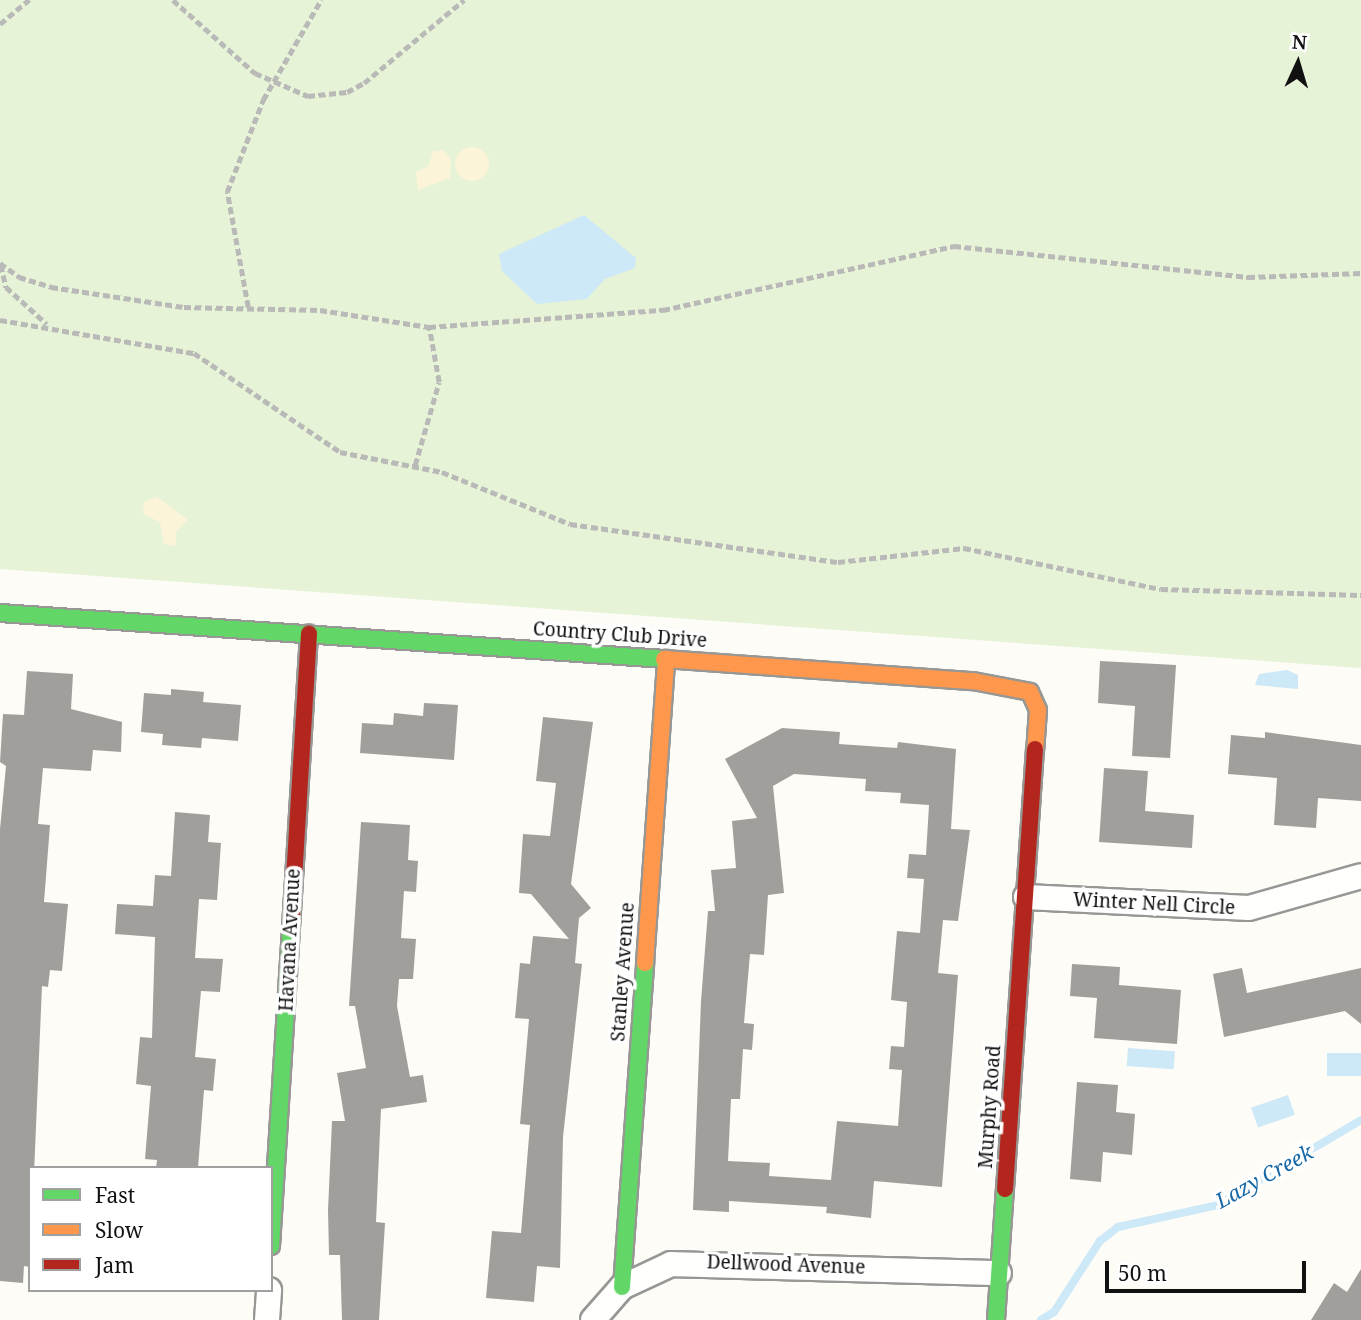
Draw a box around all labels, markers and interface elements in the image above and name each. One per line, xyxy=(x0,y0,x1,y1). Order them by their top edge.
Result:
north arrow xyxy=(1263,28,1333,98)
text: N xyxy=(1291,29,1308,56)
street label: Country Club Drive xyxy=(532,618,708,652)
street label: Havana Avenue xyxy=(275,868,305,1012)
street label: Winter Nell Circle xyxy=(1072,888,1236,920)
street label: Stanley Avenue xyxy=(607,902,639,1042)
street label: Murphy Road xyxy=(974,1045,1006,1169)
water label: Lazy Creek xyxy=(1211,1139,1317,1213)
legend xyxy=(28,1166,273,1292)
text: Fast xyxy=(95,1181,135,1209)
text: Slow xyxy=(95,1216,143,1244)
scale bar xyxy=(1109,1246,1310,1290)
text: Jam xyxy=(95,1251,134,1279)
street label: Dellwood Avenue xyxy=(706,1251,866,1279)
text: 50 m xyxy=(1118,1259,1167,1287)

